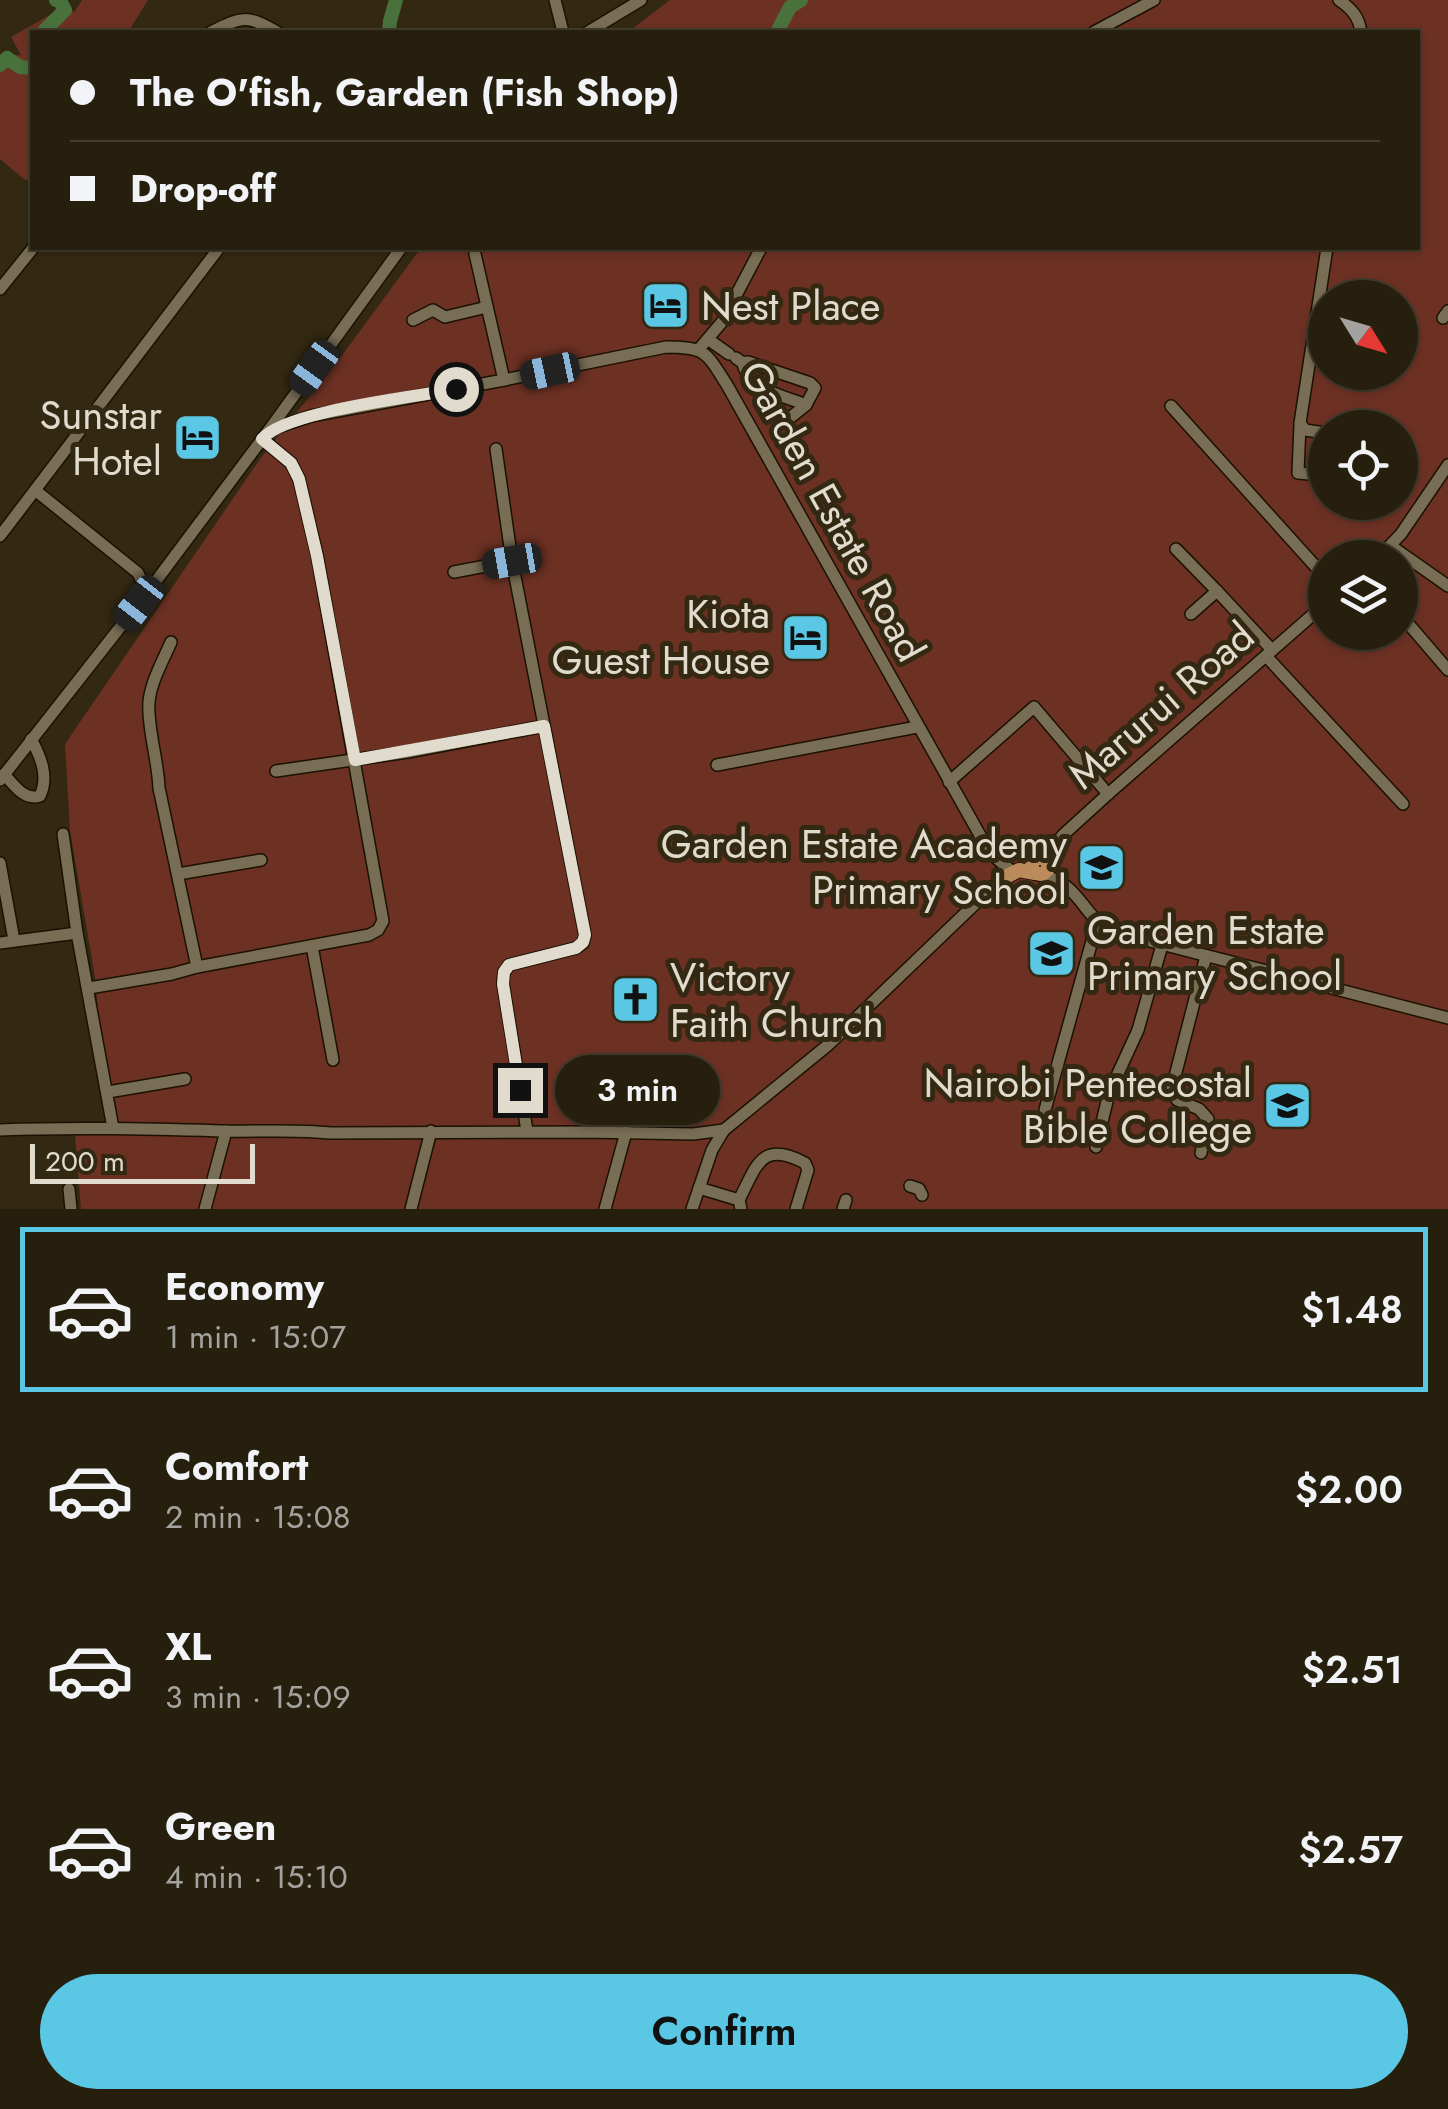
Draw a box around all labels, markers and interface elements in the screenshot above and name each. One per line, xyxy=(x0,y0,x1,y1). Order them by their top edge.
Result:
text: The O'fish, Garden (Fish Shop) xyxy=(130,65,680,120)
text: Drop-off xyxy=(130,161,276,216)
place label: Nest Place xyxy=(701,277,880,335)
hotel icon: Nest Place xyxy=(640,280,692,332)
north arrow xyxy=(1308,280,1418,390)
map controls xyxy=(1308,280,1418,650)
car xyxy=(284,335,344,401)
car xyxy=(518,350,582,392)
street label: Garden Estate Road xyxy=(726,350,940,672)
route start xyxy=(434,367,479,412)
place label: Sunstar Hotel xyxy=(39,386,162,490)
button: locate xyxy=(1308,410,1418,520)
hotel icon: Sunstar Hotel xyxy=(171,412,223,464)
button: layers xyxy=(1308,540,1418,650)
car xyxy=(480,541,544,581)
car xyxy=(109,570,169,636)
place label: Kiota Guest House xyxy=(552,585,770,689)
street label: Marurui Road xyxy=(1055,608,1267,802)
hotel icon: Kiota Guest House xyxy=(779,611,831,663)
place label: Garden Estate Academy Primary School xyxy=(661,815,1067,919)
school or university icon: Garden Estate Academy Primary School xyxy=(1076,841,1128,893)
place label: Garden Estate Primary School xyxy=(1087,901,1342,1005)
school or university icon: Garden Estate Primary School xyxy=(1026,927,1078,979)
place label: Victory Faith Church xyxy=(670,948,884,1052)
church icon: Victory Faith Church xyxy=(609,974,661,1026)
place label: Nairobi Pentecostal Bible College xyxy=(924,1054,1252,1158)
callout: 3 min xyxy=(555,1055,720,1125)
text: 3 min xyxy=(597,1067,678,1113)
route end xyxy=(498,1068,543,1113)
school or university icon: Nairobi Pentecostal Bible College xyxy=(1261,1080,1313,1132)
scale bar xyxy=(30,1139,255,1184)
text: 200 m xyxy=(45,1141,125,1182)
text: Economy xyxy=(165,1259,324,1314)
icon: car xyxy=(45,1265,135,1355)
text: $1.48 xyxy=(1301,1282,1403,1337)
text: 1 min · 15:07 xyxy=(165,1314,346,1360)
text: Comfort xyxy=(165,1439,308,1494)
icon: car xyxy=(45,1445,135,1535)
text: $2.00 xyxy=(1295,1462,1403,1517)
text: 2 min · 15:08 xyxy=(165,1494,350,1540)
text: XL xyxy=(165,1619,211,1674)
icon: car xyxy=(45,1625,135,1715)
text: $2.51 xyxy=(1302,1642,1403,1697)
text: 3 min · 15:09 xyxy=(165,1674,351,1720)
text: Green xyxy=(165,1799,276,1854)
icon: car xyxy=(45,1805,135,1895)
text: $2.57 xyxy=(1298,1822,1403,1877)
text: 4 min · 15:10 xyxy=(165,1854,348,1900)
button: Confirm xyxy=(40,1974,1408,2089)

